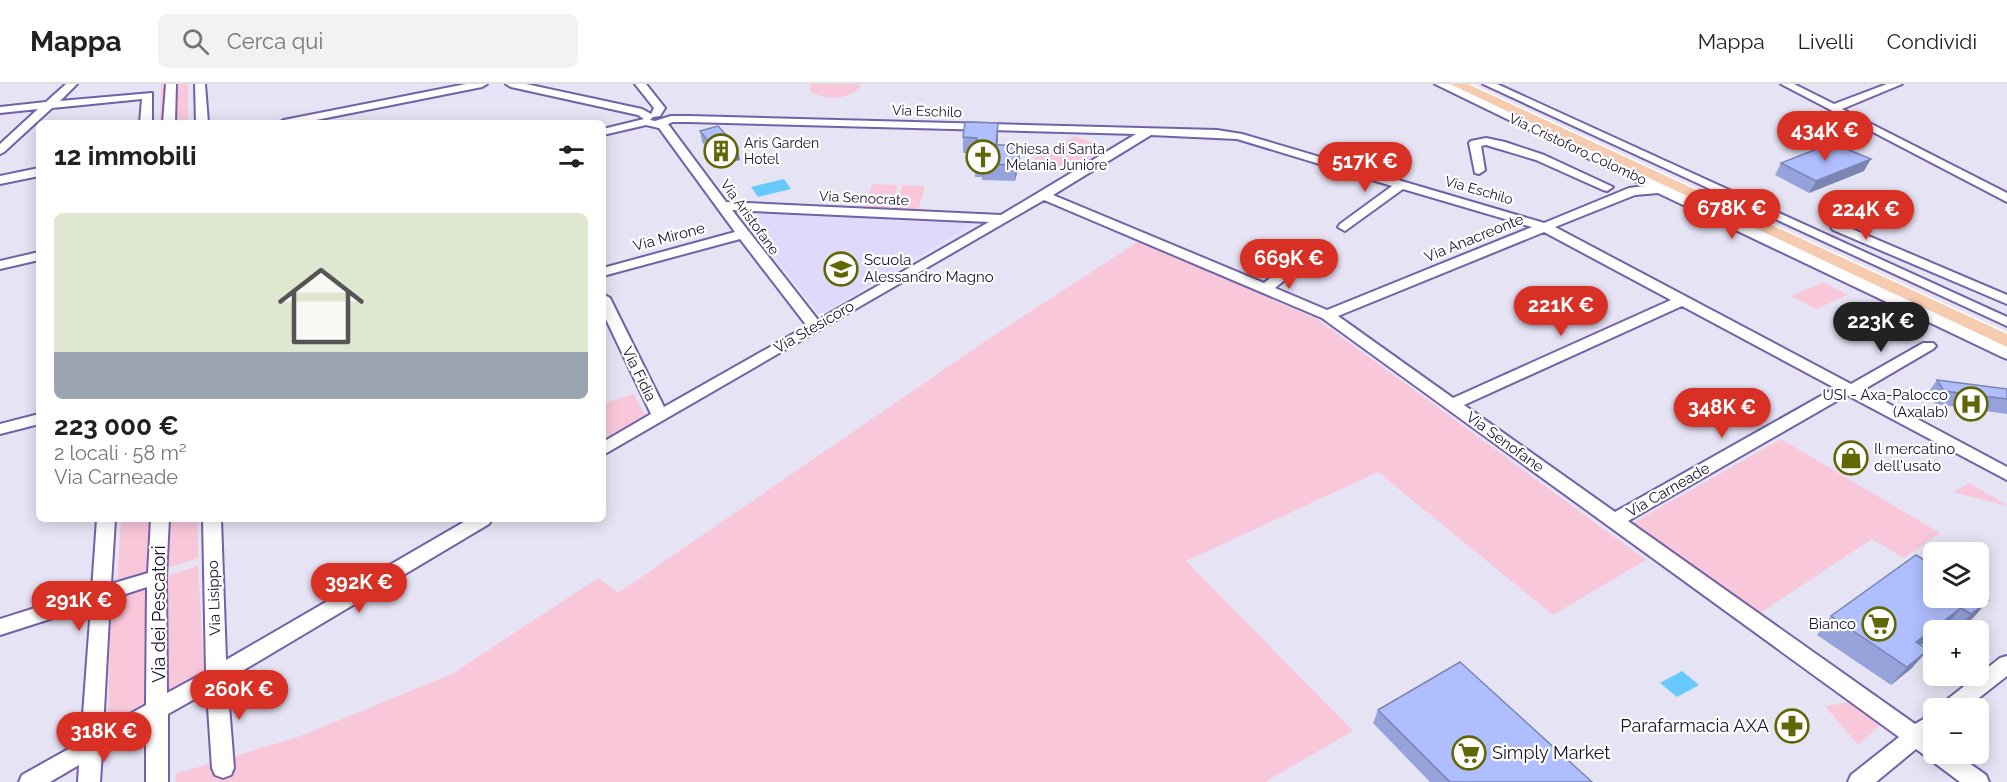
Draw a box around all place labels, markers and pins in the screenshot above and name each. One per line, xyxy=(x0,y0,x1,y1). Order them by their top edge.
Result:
pin: 434K € xyxy=(1776,111,1874,162)
building icon: Aris Garden Hotel xyxy=(703,133,739,169)
place label: Aris Garden Hotel xyxy=(744,135,819,167)
church icon: Chiesa di Santa Melania Juniore xyxy=(965,139,1001,175)
place label: Chiesa di Santa Melania Juniore xyxy=(1006,141,1107,173)
pin: 517K € xyxy=(1316,142,1414,193)
pin: 678K € xyxy=(1683,189,1781,240)
pin: 224K € xyxy=(1817,190,1915,241)
pin: 669K € xyxy=(1240,239,1338,290)
school or university icon: Scuola Alessandro Magno xyxy=(823,251,859,287)
place label: Scuola Alessandro Magno xyxy=(864,251,994,286)
pin: 221K € xyxy=(1512,286,1610,337)
pin: 223K € xyxy=(1832,302,1930,353)
place label: USI - Axa-Palocco (Axalab) xyxy=(1823,386,1948,421)
hospital icon: USI - Axa-Palocco (Axalab) xyxy=(1953,386,1989,422)
pin: 348K € xyxy=(1673,388,1771,439)
shop icon: Il mercatino dell'usato xyxy=(1833,440,1869,476)
place label: Il mercatino dell'usato xyxy=(1874,440,1955,475)
pin: 392K € xyxy=(310,563,408,614)
pin: 291K € xyxy=(30,581,128,632)
supermarket icon: Bianco xyxy=(1861,606,1897,642)
place label: Bianco xyxy=(1809,615,1856,633)
pin: 260K € xyxy=(190,670,288,721)
pharmacy icon: Parafarmacia AXA xyxy=(1774,708,1810,744)
pin: 318K € xyxy=(55,712,153,763)
place label: Parafarmacia AXA xyxy=(1620,715,1769,736)
supermarket icon: Simply Market xyxy=(1451,735,1487,771)
place label: Simply Market xyxy=(1492,742,1610,763)

